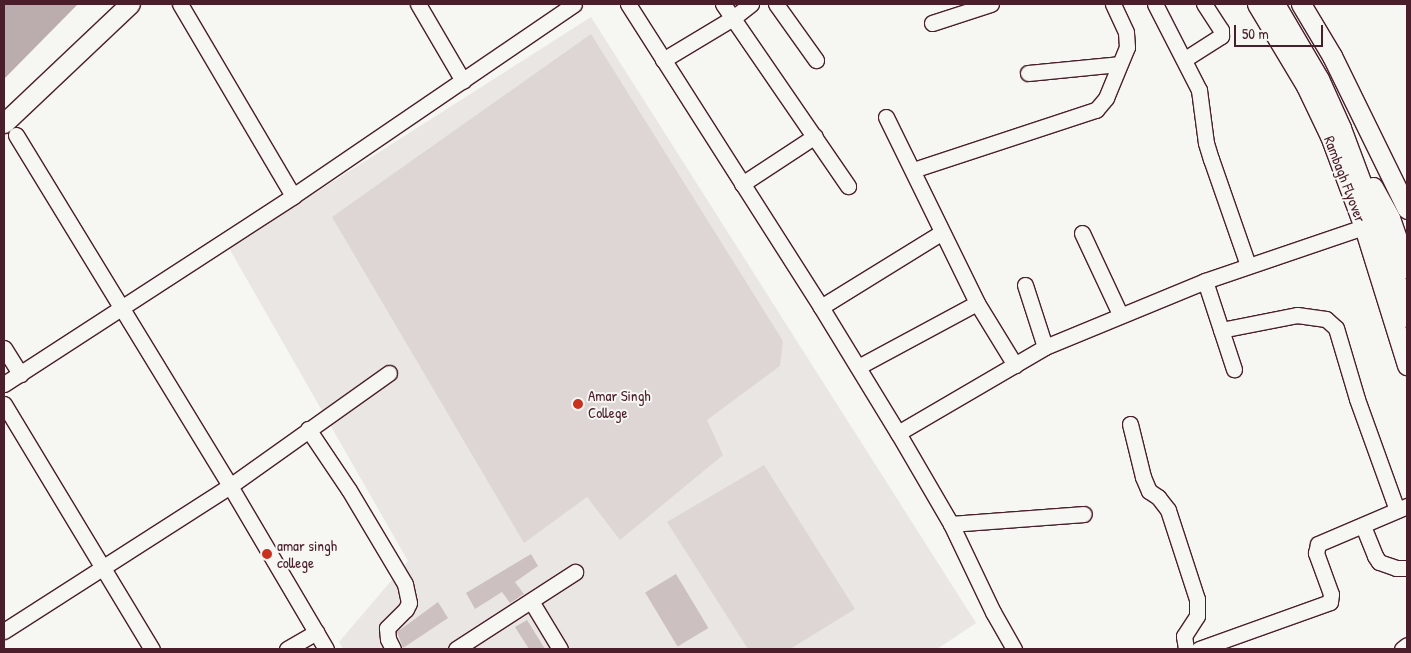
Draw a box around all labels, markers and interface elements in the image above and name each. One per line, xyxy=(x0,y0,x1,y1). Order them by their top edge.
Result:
scale bar xyxy=(1236,15,1325,47)
text: 50 m xyxy=(1242,23,1269,44)
street label: Rambagh Flyover xyxy=(1320,133,1370,225)
place label: Amar Singh College xyxy=(588,386,651,421)
marker: Amar Singh College xyxy=(572,398,584,410)
place label: amar singh college xyxy=(277,536,337,571)
marker: amar singh college xyxy=(261,548,273,560)

